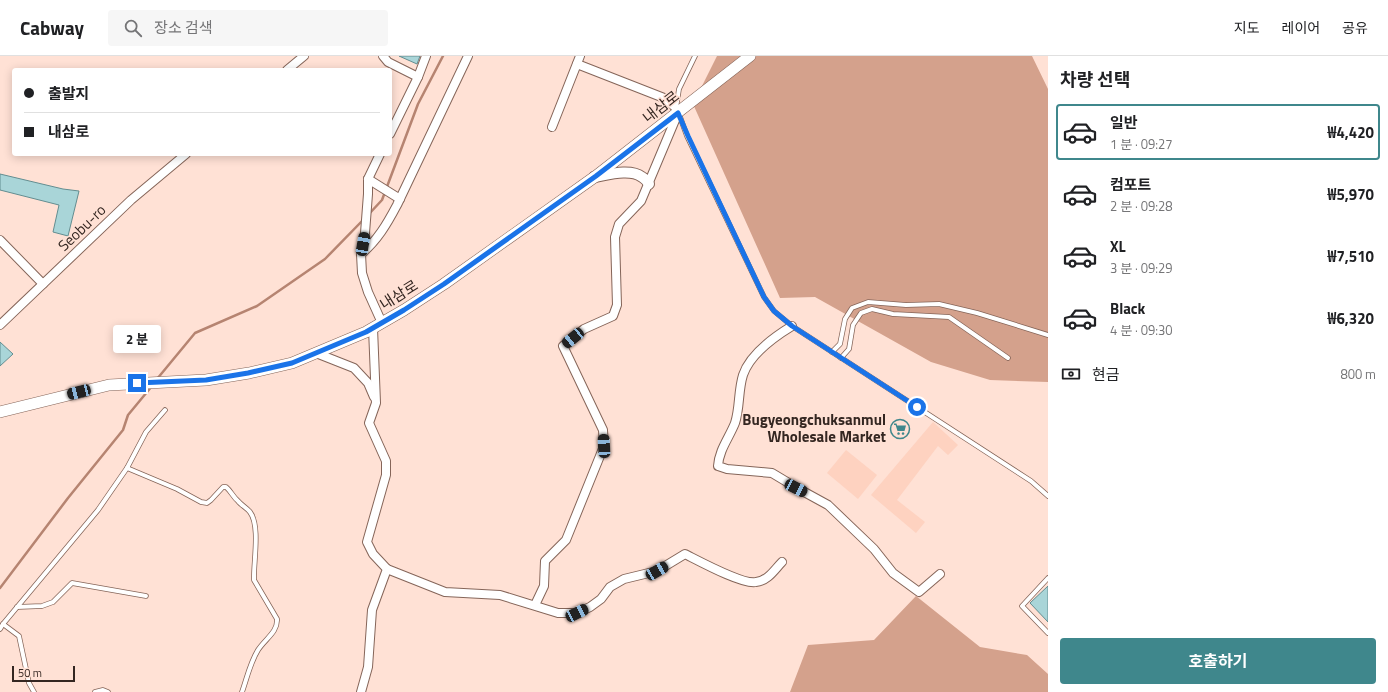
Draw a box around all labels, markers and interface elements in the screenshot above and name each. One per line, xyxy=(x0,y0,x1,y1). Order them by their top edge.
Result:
search box xyxy=(108,10,388,46)
text: Cabway xyxy=(20,13,84,42)
text: 장소 검색 xyxy=(154,16,213,39)
icon: search xyxy=(122,17,144,39)
text: 지도 xyxy=(1234,17,1260,38)
text: 레이어 xyxy=(1282,17,1320,38)
text: 공유 xyxy=(1342,17,1368,38)
text: 차량 선택 xyxy=(1060,66,1130,93)
text: 출발지 xyxy=(48,82,89,105)
street label: 내삼로 xyxy=(637,85,684,128)
text: 일반 xyxy=(1110,111,1138,134)
icon: car xyxy=(1062,114,1098,150)
text: 내삼로 xyxy=(48,120,89,143)
text: ₩4,420 xyxy=(1328,121,1374,144)
text: 1 분 · 09:27 xyxy=(1110,134,1173,154)
text: 컴포트 xyxy=(1110,173,1151,196)
icon: car xyxy=(1062,176,1098,212)
text: ₩5,970 xyxy=(1328,183,1374,206)
text: 2 분 · 09:28 xyxy=(1110,196,1173,216)
street label: Seobu-ro xyxy=(52,199,111,256)
car xyxy=(355,231,371,257)
text: XL xyxy=(1110,235,1126,258)
icon: car xyxy=(1062,238,1098,274)
text: ₩7,510 xyxy=(1328,245,1374,268)
text: 3 분 · 09:29 xyxy=(1110,258,1173,278)
street label: 내삼로 xyxy=(375,274,422,315)
text: Black xyxy=(1110,297,1145,320)
icon: car xyxy=(1062,300,1098,336)
text: ₩6,320 xyxy=(1328,307,1374,330)
text: 4 분 · 09:30 xyxy=(1110,320,1173,340)
callout: 2 분 xyxy=(113,325,161,353)
car xyxy=(560,326,586,350)
text: 2 분 xyxy=(126,329,148,349)
icon: cash xyxy=(1060,363,1082,385)
text: 현금 xyxy=(1092,363,1120,386)
text: 800 m xyxy=(1340,364,1376,384)
route end xyxy=(128,374,146,392)
car xyxy=(66,383,92,401)
route start xyxy=(908,398,926,416)
place label: Bugyeongchuksanmul Wholesale Market xyxy=(742,408,887,448)
supermarket icon: Bugyeongchuksanmul Wholesale Market xyxy=(889,418,911,440)
car xyxy=(597,434,611,458)
car xyxy=(783,477,809,499)
car xyxy=(644,560,670,582)
car xyxy=(564,602,590,624)
button: 호출하기 xyxy=(1060,638,1376,684)
scale bar xyxy=(12,664,75,683)
text: 50 m xyxy=(18,665,42,681)

